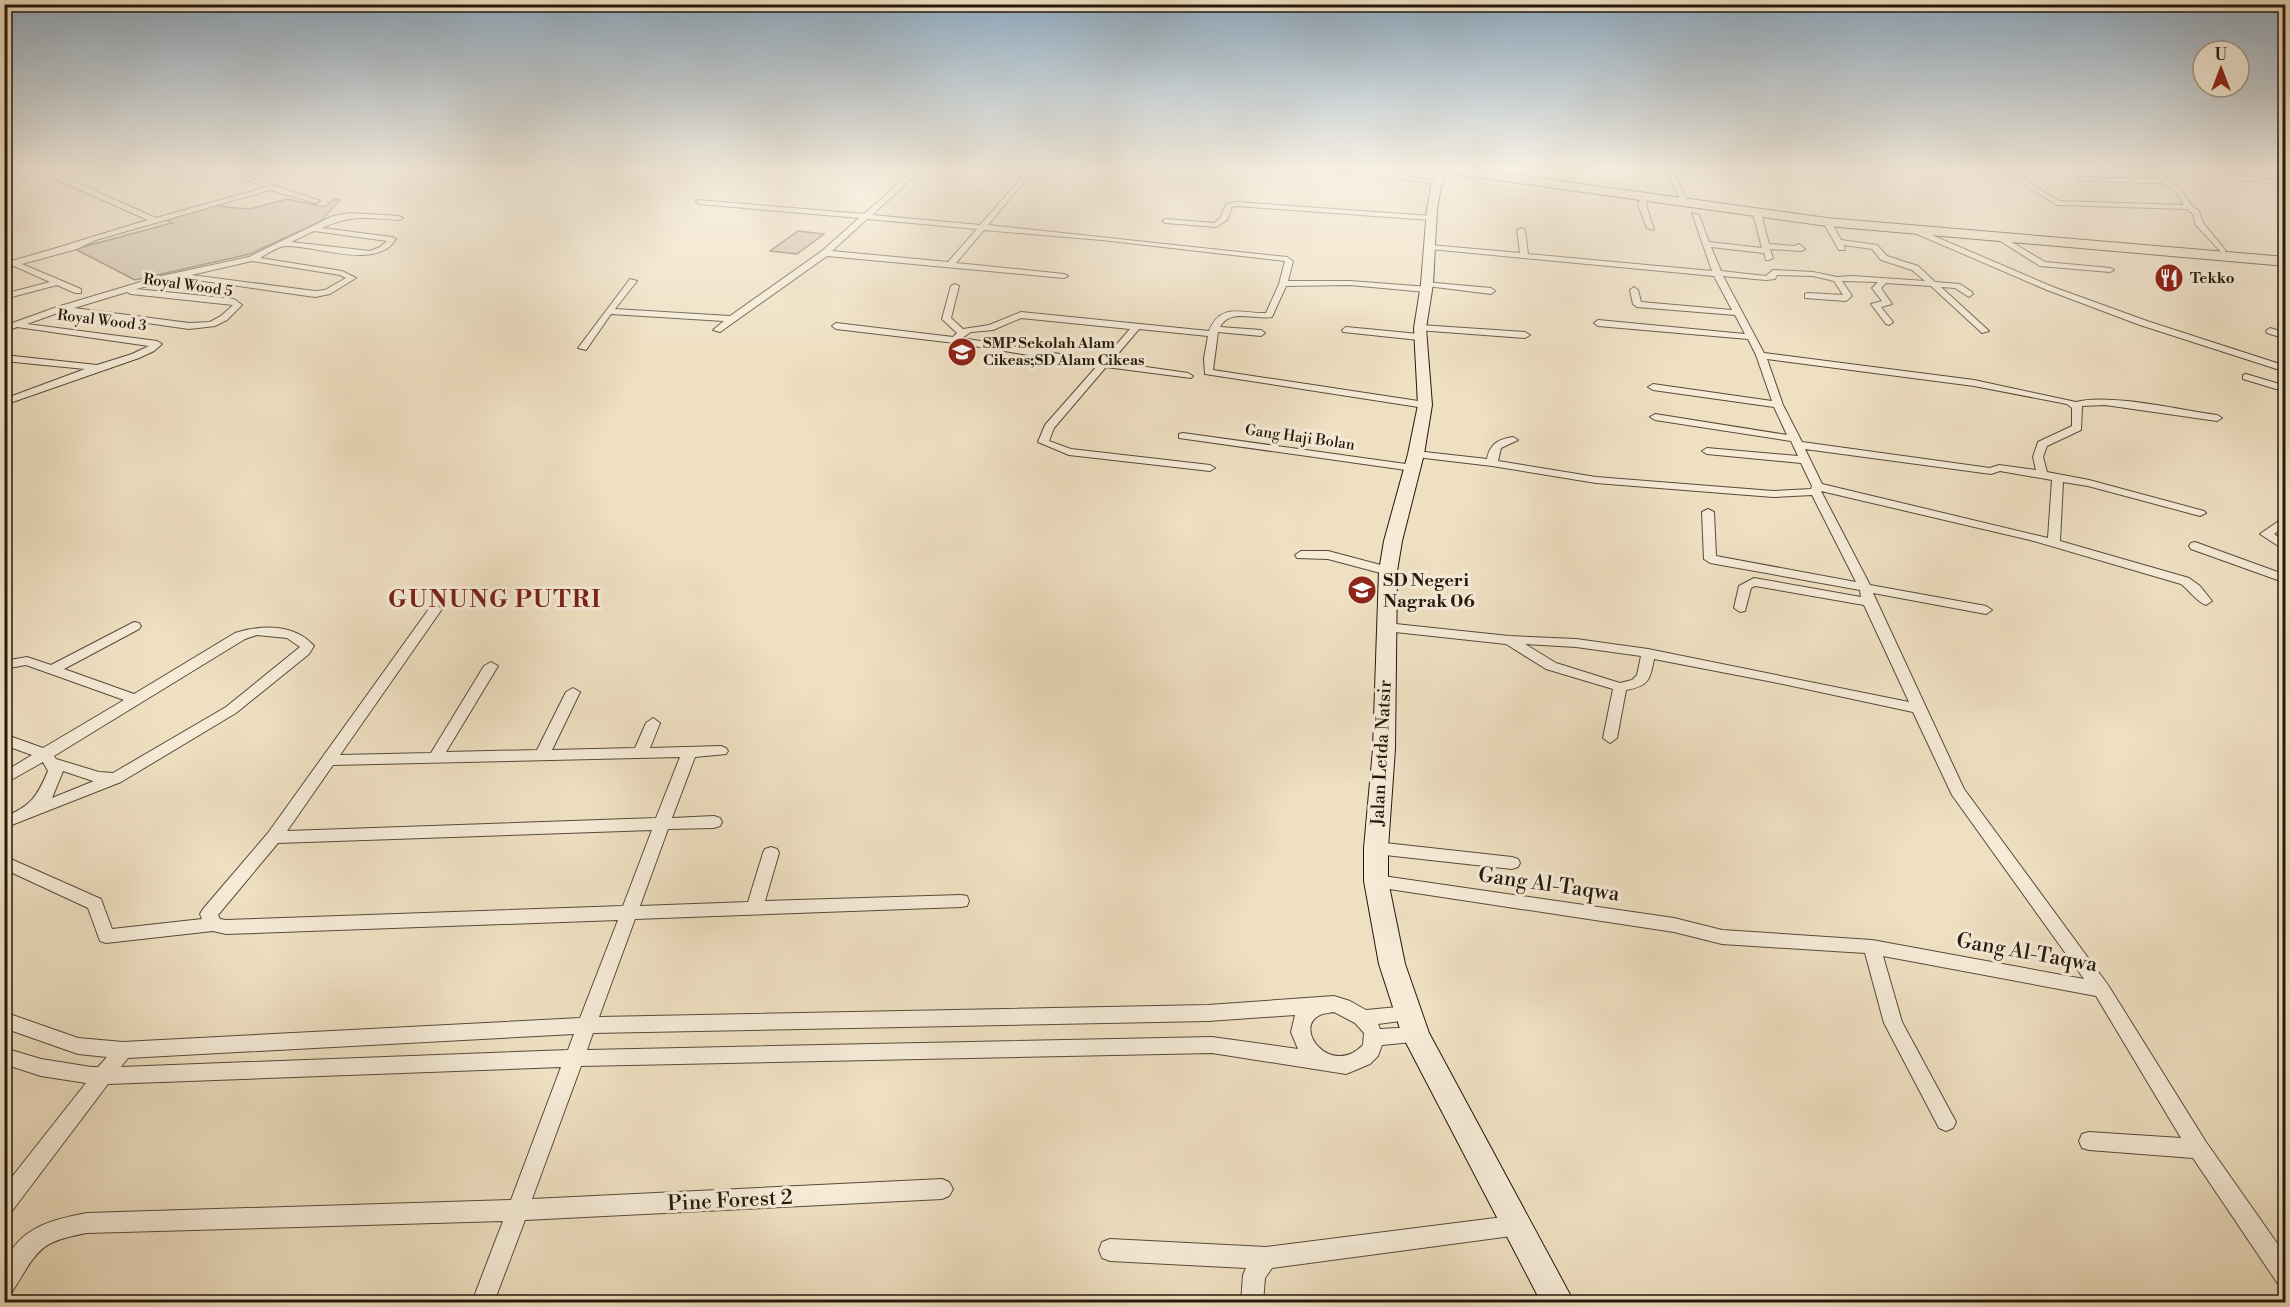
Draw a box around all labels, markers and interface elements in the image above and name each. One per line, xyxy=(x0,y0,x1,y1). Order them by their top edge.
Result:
north arrow xyxy=(2191,39,2251,99)
text: U xyxy=(2215,45,2228,65)
restaurant icon: Tekko xyxy=(2153,262,2185,294)
place label: Tekko xyxy=(2190,269,2235,288)
street label: Royal Wood 5 xyxy=(142,270,234,301)
street label: Royal Wood 3 xyxy=(56,306,148,335)
place label: SMP Sekolah Alam Cikeas;SD Alam Cikeas xyxy=(983,334,1145,370)
school or university icon: SMP Sekolah Alam Cikeas;SD Alam Cikeas xyxy=(946,336,978,368)
street label: Gang Haji Bolan xyxy=(1244,420,1356,455)
place label: SD Negeri Nagrak 06 xyxy=(1383,569,1475,613)
school or university icon: SD Negeri Nagrak 06 xyxy=(1346,574,1378,606)
district label: GUNUNG PUTRI xyxy=(388,585,602,615)
street label: Jalan Letda Natsir xyxy=(1366,679,1397,828)
street label: Gang Al-Taqwa xyxy=(1476,862,1622,908)
street label: Gang Al-Taqwa xyxy=(1954,928,2100,978)
street label: Pine Forest 2 xyxy=(667,1185,793,1217)

